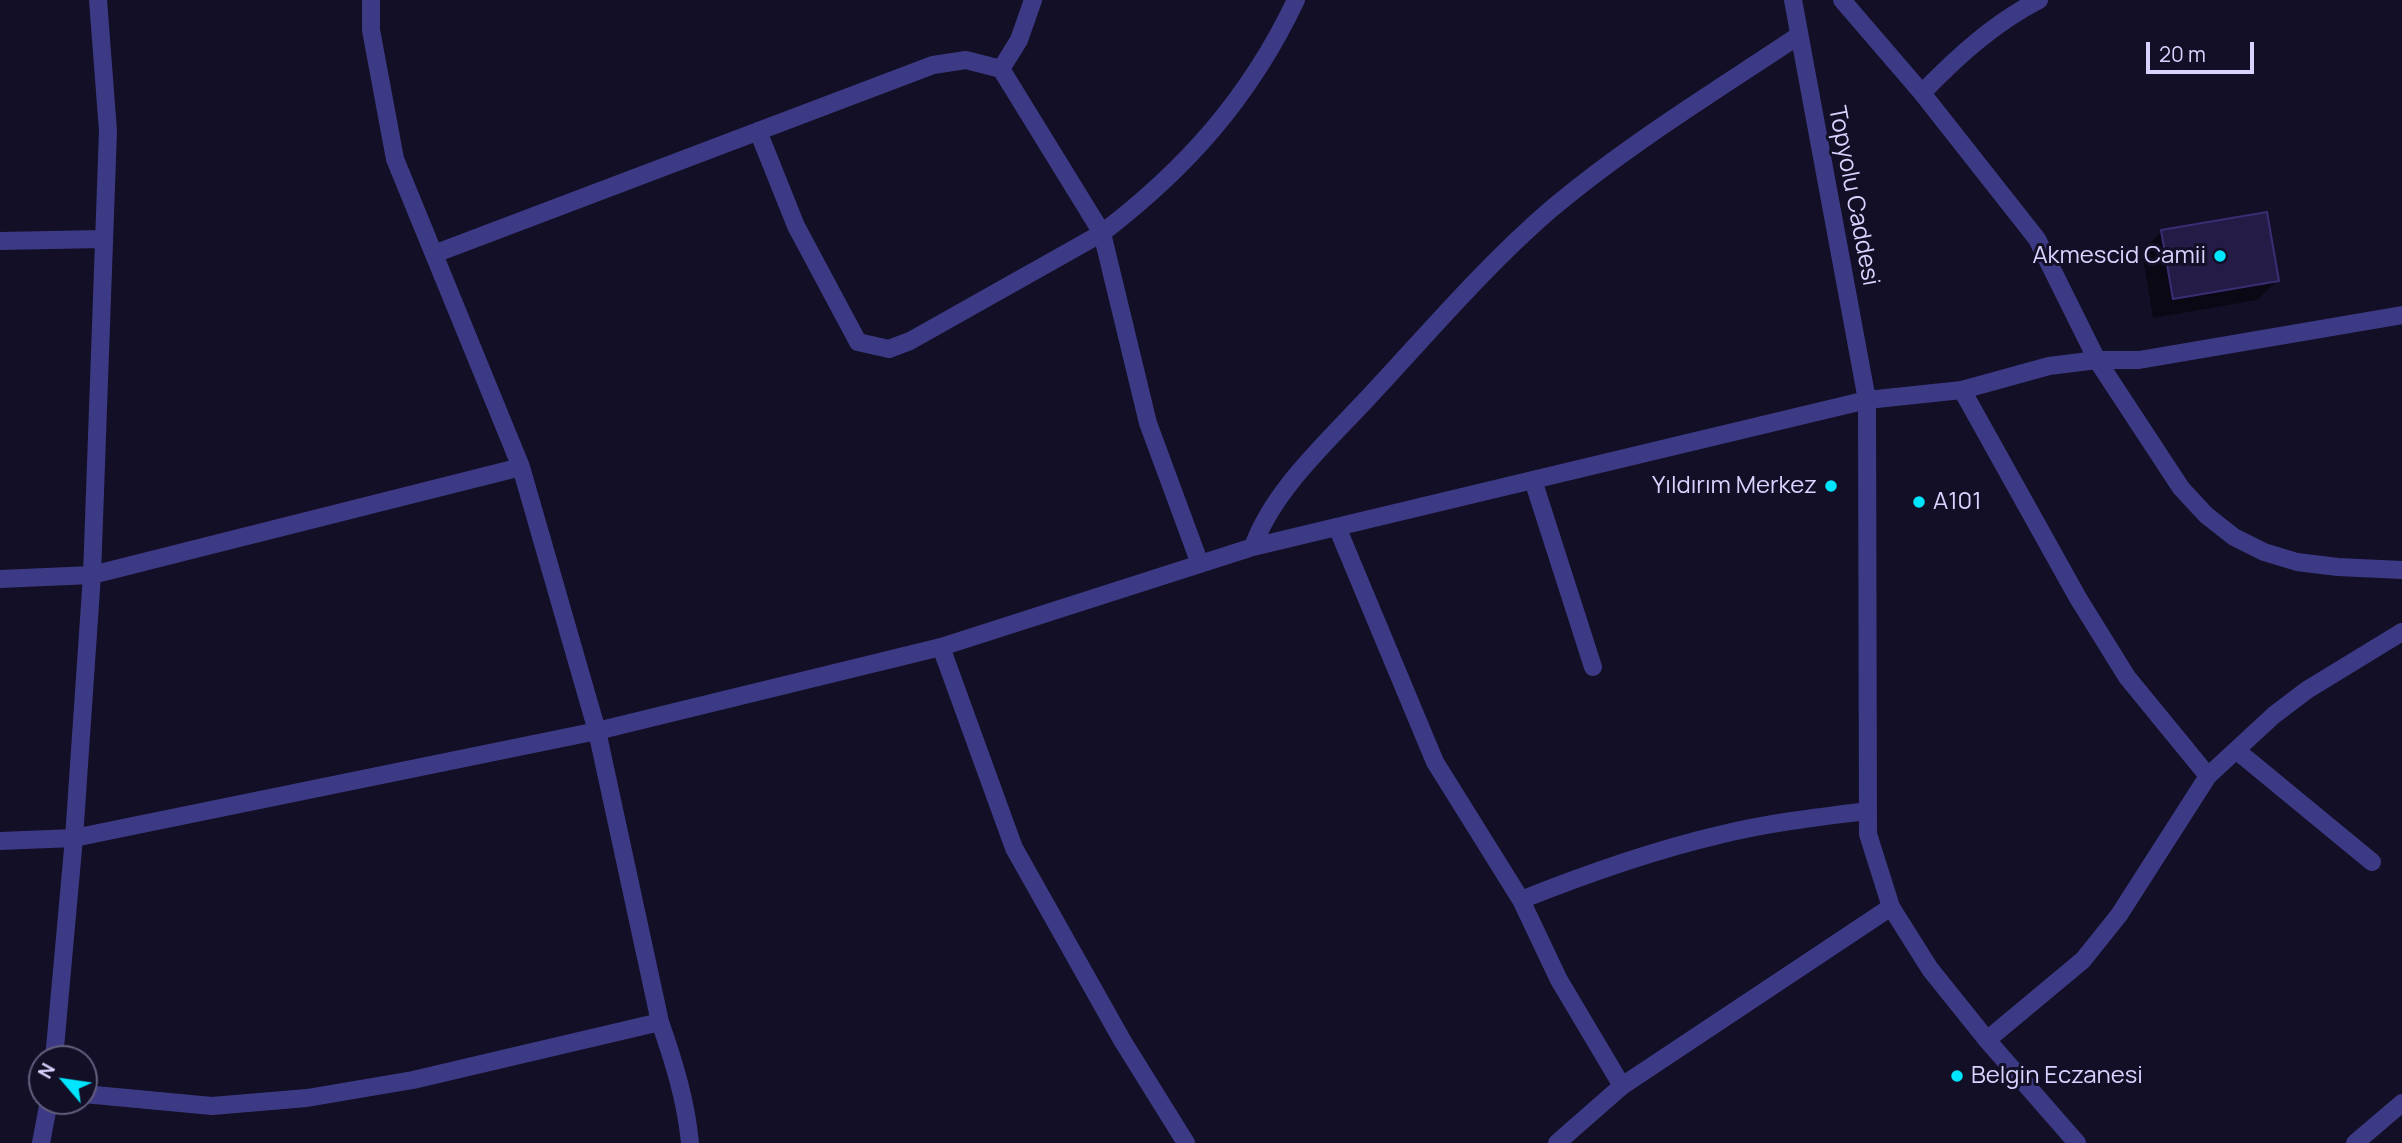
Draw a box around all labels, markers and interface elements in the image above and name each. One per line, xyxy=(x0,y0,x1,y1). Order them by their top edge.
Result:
scale bar xyxy=(2150,28,2258,72)
text: 20 m xyxy=(2159,40,2206,68)
street label: Topyolu Caddesi xyxy=(1821,104,1885,288)
place label: Akmescid Camii xyxy=(2032,242,2206,270)
marker: Akmescid Camii xyxy=(2212,248,2228,264)
place label: Yıldırım Merkez xyxy=(1652,472,1817,500)
marker: Yıldırım Merkez xyxy=(1823,478,1839,494)
place label: A101 xyxy=(1933,488,1982,516)
marker: A101 xyxy=(1911,494,1927,510)
north arrow xyxy=(28,1045,98,1115)
text: N xyxy=(32,1059,61,1083)
place label: Belgin Eczanesi xyxy=(1971,1062,2143,1090)
marker: Belgin Eczanesi xyxy=(1949,1068,1965,1084)

